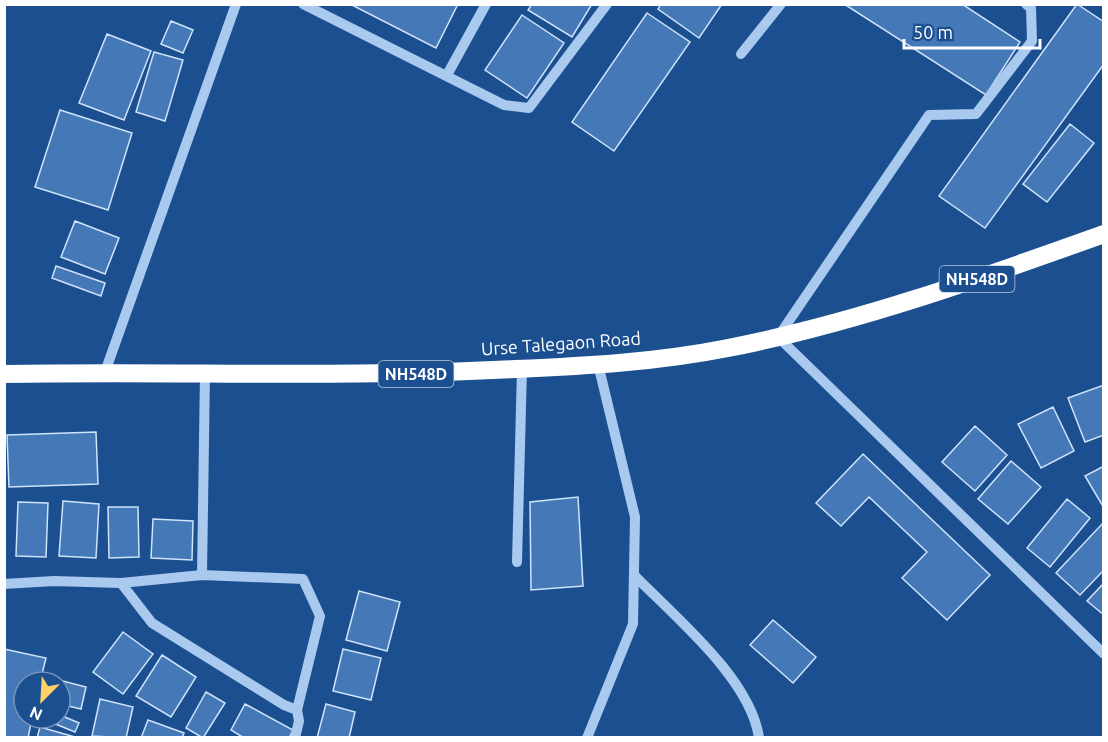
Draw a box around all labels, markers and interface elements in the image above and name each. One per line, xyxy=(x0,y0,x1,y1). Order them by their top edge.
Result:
scale bar xyxy=(904,12,1040,50)
text: 50 m xyxy=(913,22,953,42)
road number: NH548D xyxy=(940,266,1014,292)
street label: Urse Talegaon Road xyxy=(480,327,642,359)
road number: NH548D xyxy=(378,361,454,387)
north arrow xyxy=(12,670,72,730)
text: N xyxy=(27,703,45,724)

